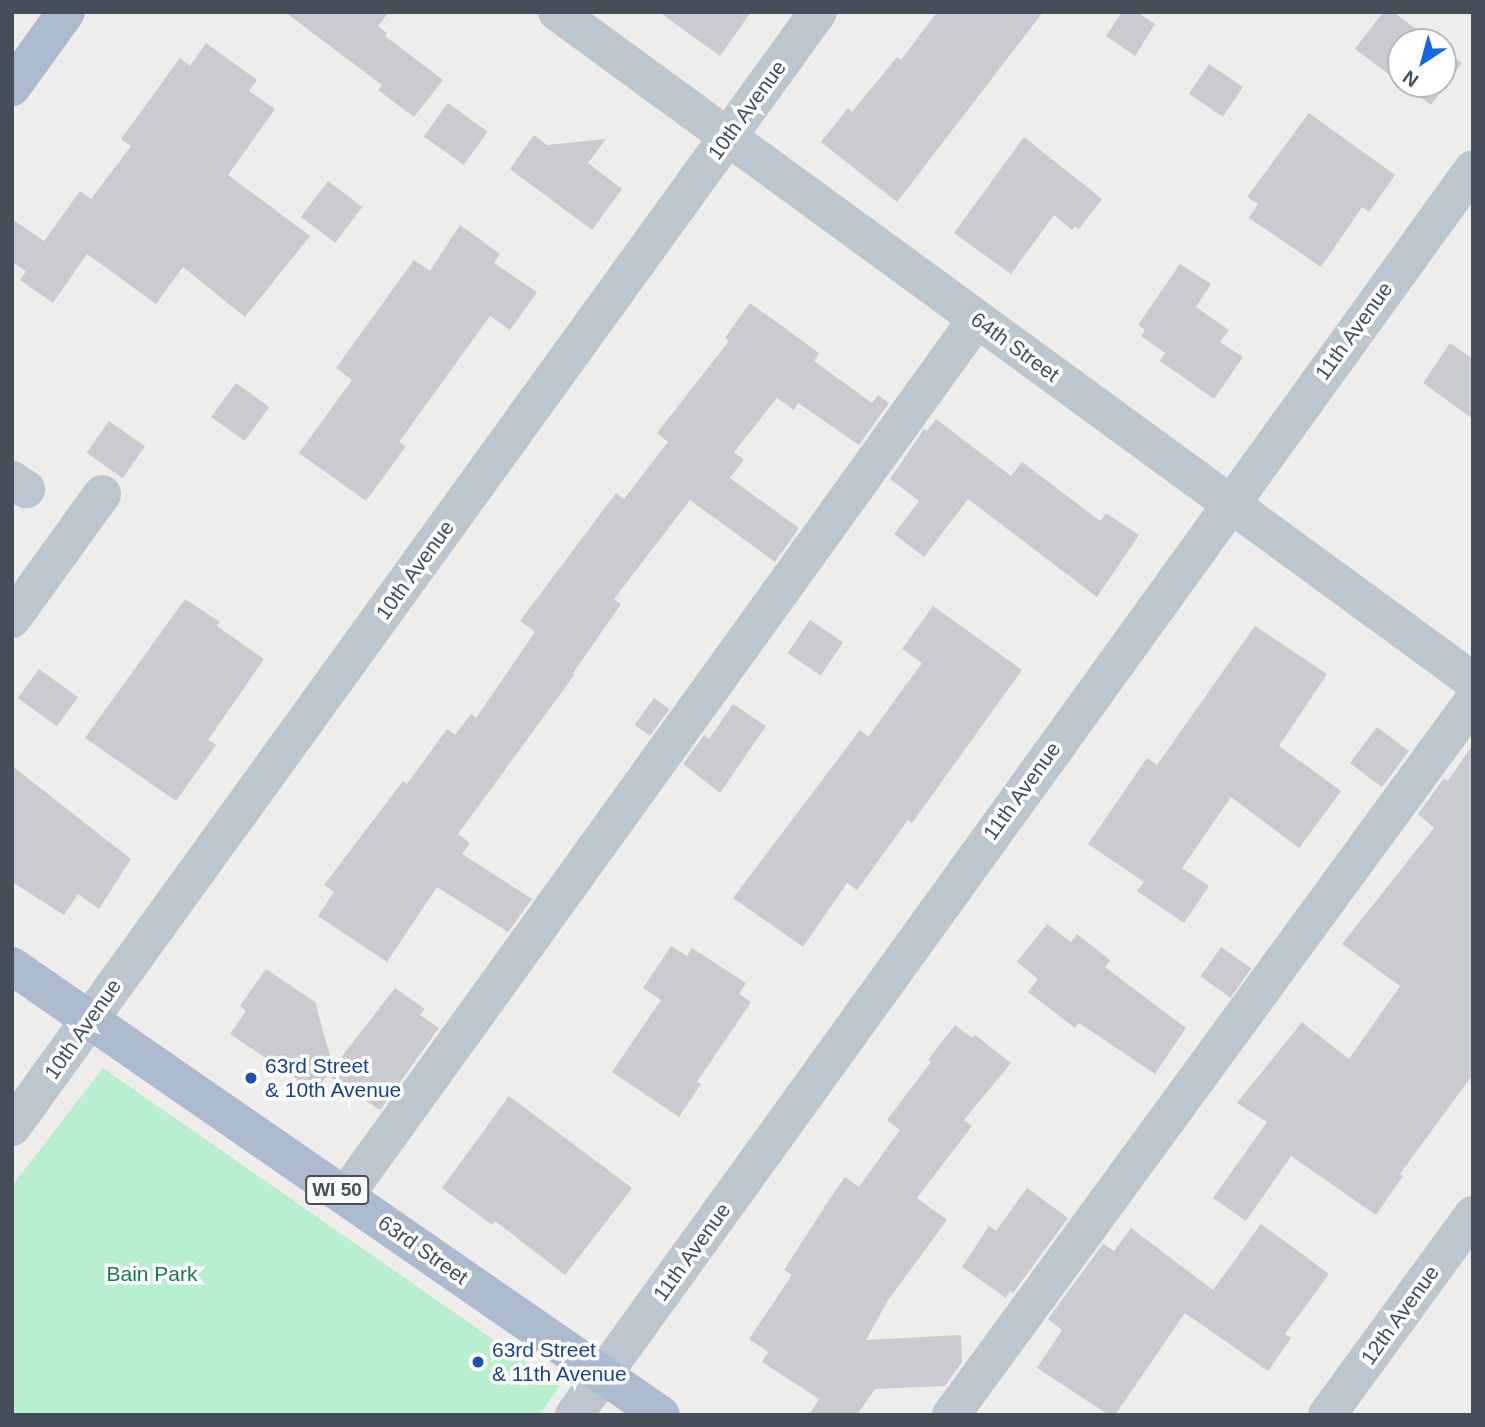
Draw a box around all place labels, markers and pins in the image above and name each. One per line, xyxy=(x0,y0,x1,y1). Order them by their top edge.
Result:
place label: 63rd Street & 10th Avenue xyxy=(265,1053,402,1103)
marker: 63rd Street & 10th Avenue xyxy=(243,1070,259,1086)
place label: 63rd Street & 11th Avenue xyxy=(492,1337,628,1387)
marker: 63rd Street & 11th Avenue xyxy=(470,1354,486,1370)

